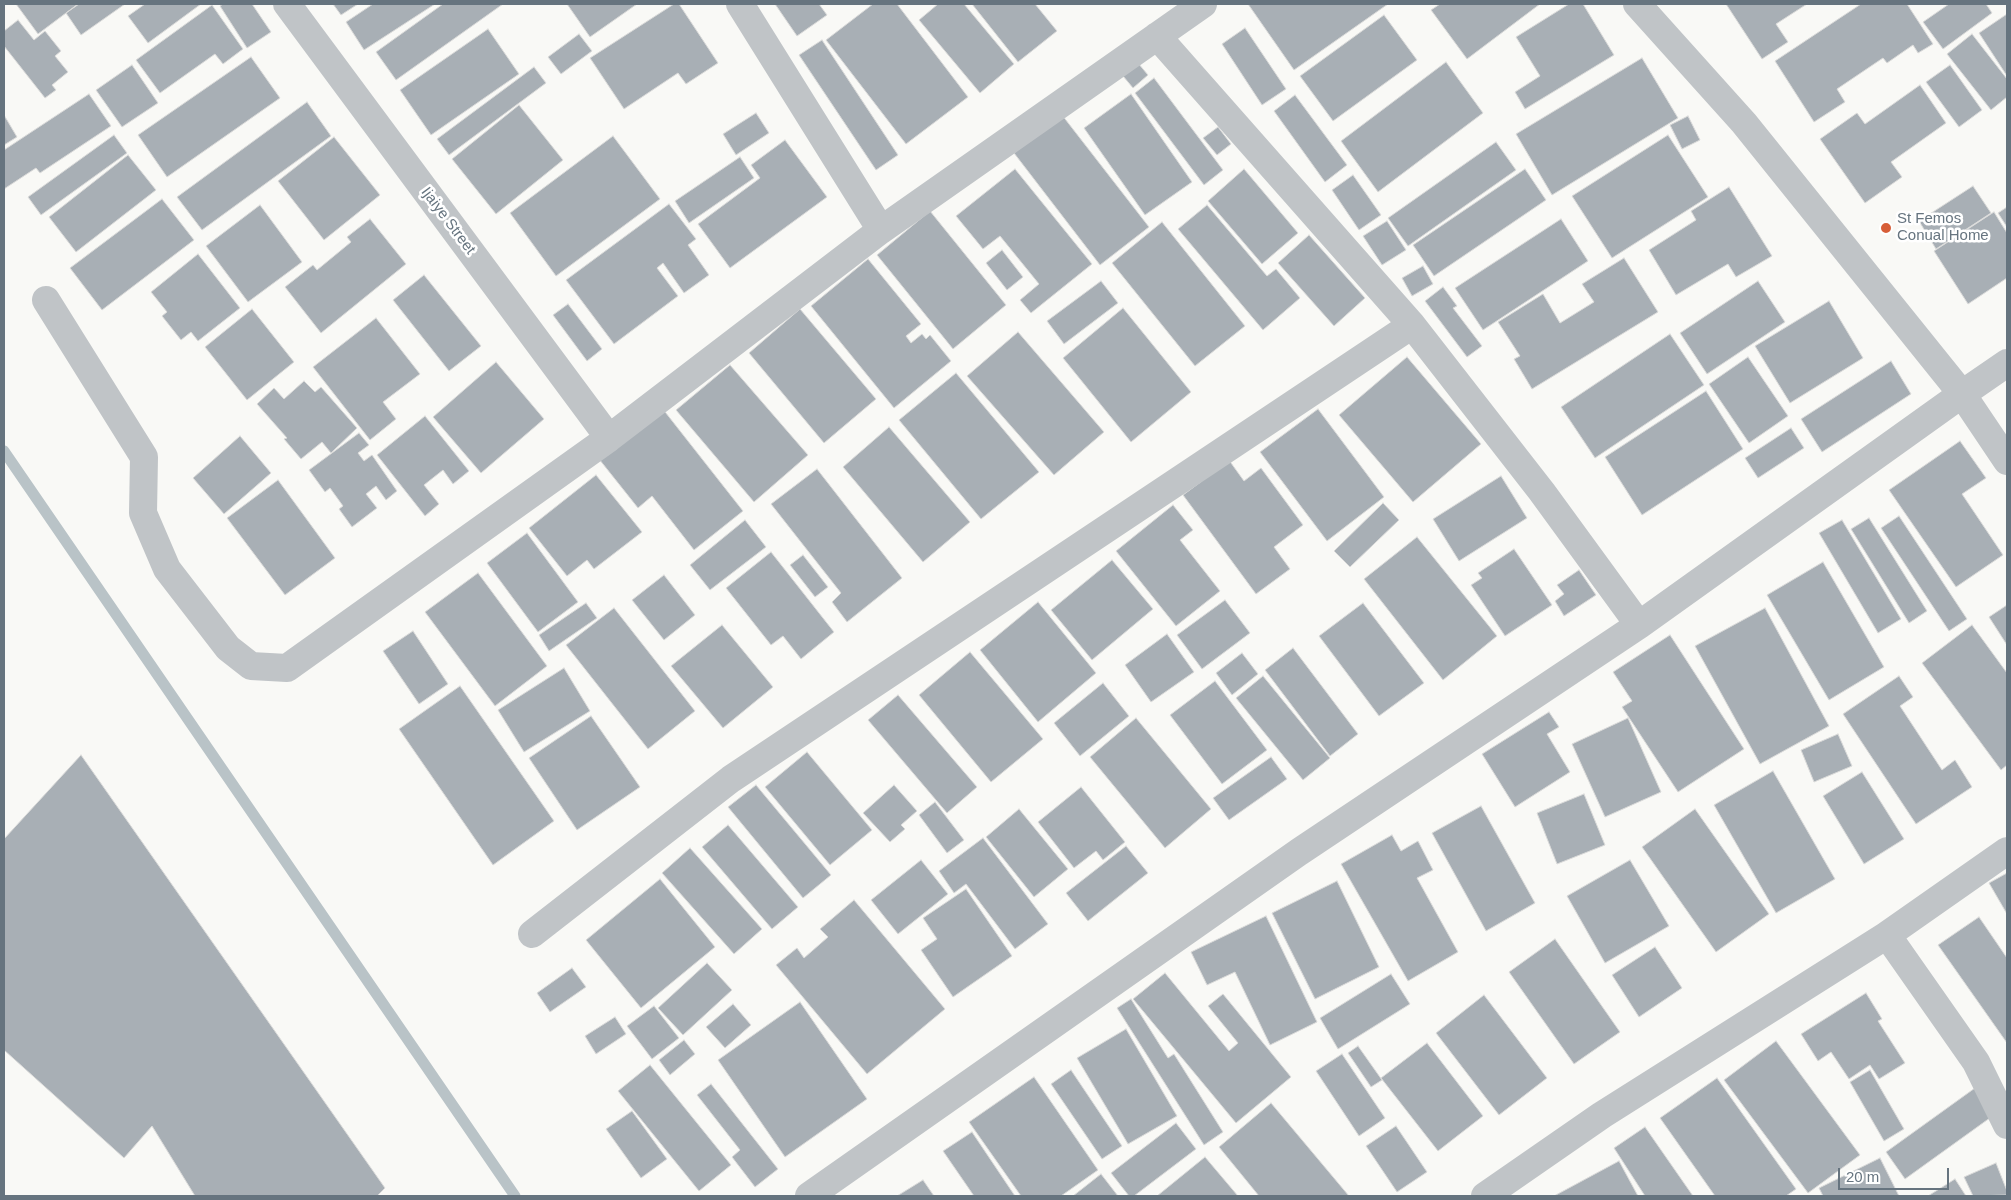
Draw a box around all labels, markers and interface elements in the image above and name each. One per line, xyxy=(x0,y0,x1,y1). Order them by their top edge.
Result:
street label: Ijaiye Street xyxy=(417,184,479,258)
place label: St Femos Conual Home xyxy=(1897,210,1989,245)
marker: St Femos Conual Home xyxy=(1879,221,1893,235)
scale bar xyxy=(1841,1158,1952,1190)
text: 20 m xyxy=(1846,1168,1879,1185)

